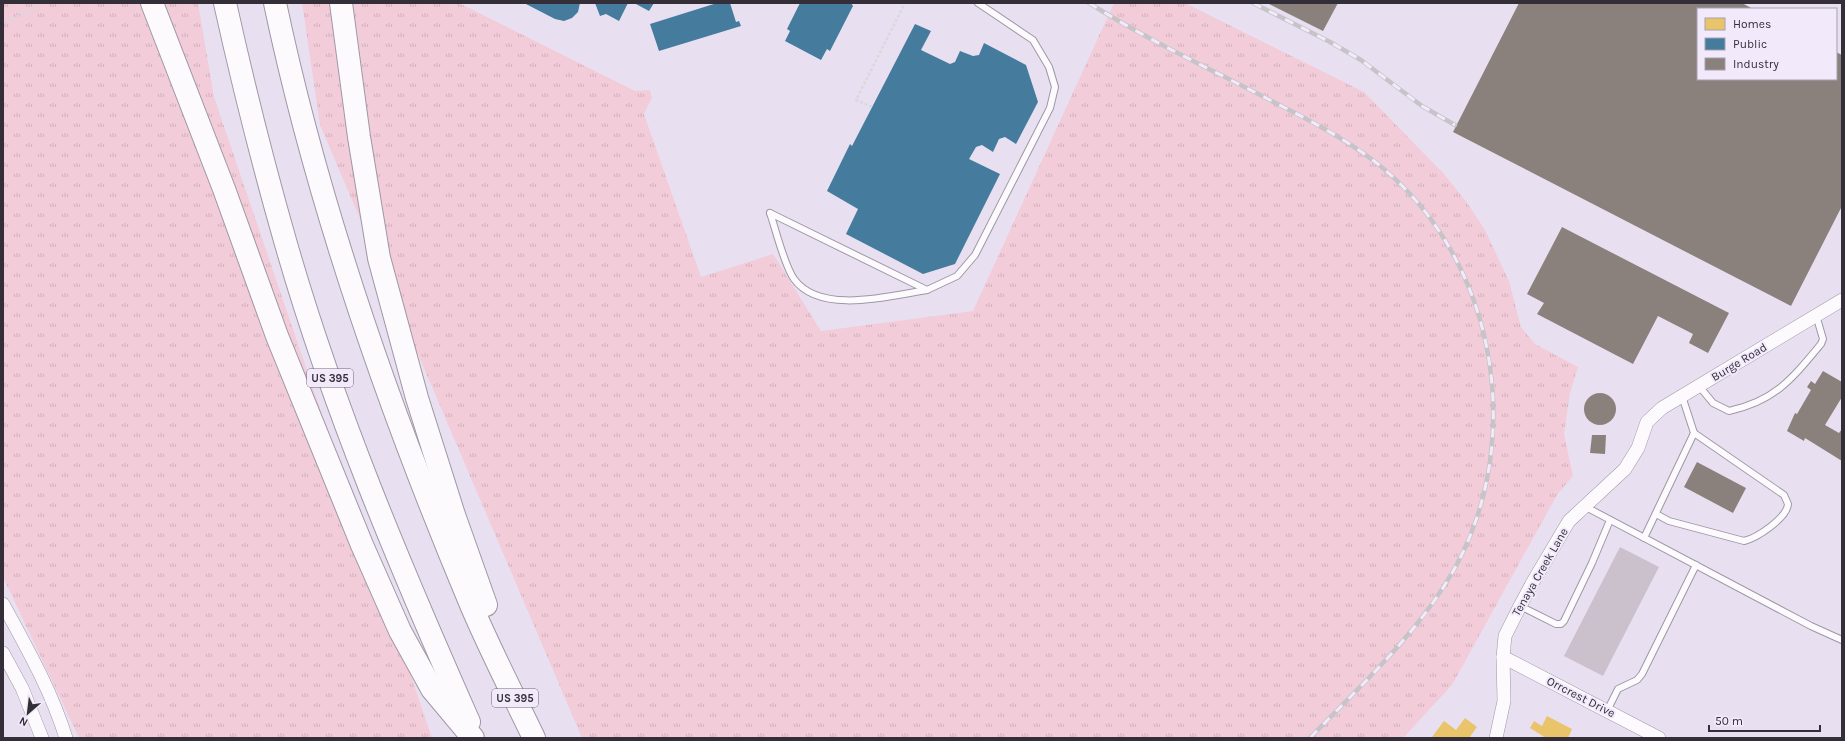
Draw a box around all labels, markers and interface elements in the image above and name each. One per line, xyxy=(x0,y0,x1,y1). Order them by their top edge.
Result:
legend xyxy=(1697,8,1837,80)
text: Homes xyxy=(1733,17,1771,31)
text: Public xyxy=(1733,37,1767,51)
text: Industry xyxy=(1733,57,1779,71)
street label: Burge Road xyxy=(1709,340,1769,384)
road number: US 395 xyxy=(307,369,353,387)
street label: Tenaya Creek Lane xyxy=(1509,525,1571,619)
street label: Orrcrest Drive xyxy=(1544,674,1618,720)
road number: US 395 xyxy=(492,689,538,707)
north arrow xyxy=(8,693,48,733)
scale bar xyxy=(1709,707,1820,733)
text: N xyxy=(17,714,30,729)
text: 50 m xyxy=(1715,714,1743,728)

